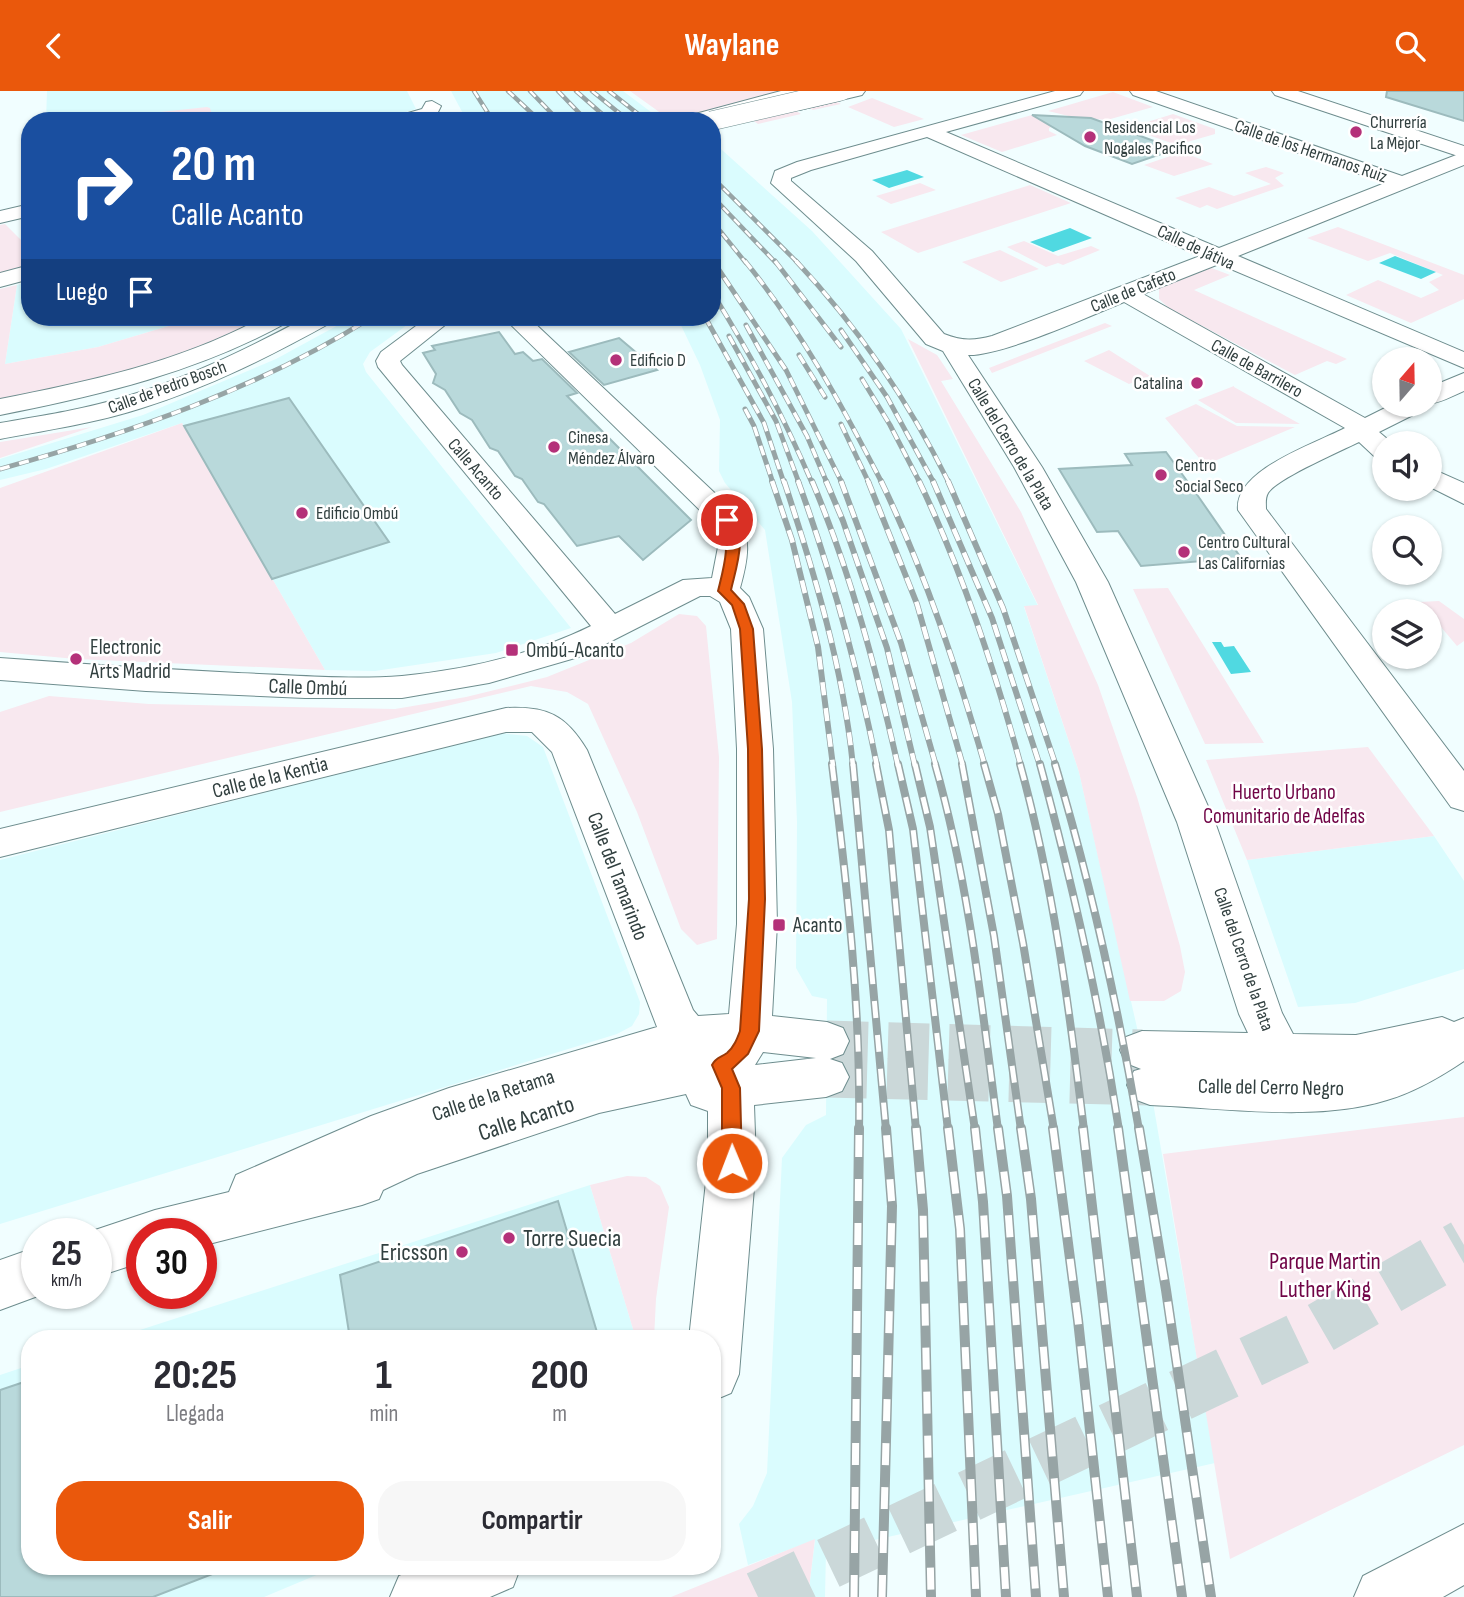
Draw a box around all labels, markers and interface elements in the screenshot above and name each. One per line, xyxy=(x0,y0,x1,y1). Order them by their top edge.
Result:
text: Waylane xyxy=(684,26,780,65)
icon: back xyxy=(35,27,73,65)
icon: search xyxy=(1391,27,1429,65)
place label: Churrería La Mejor xyxy=(1370,112,1427,154)
street label: Calle de los Hermanos Ruiz xyxy=(1232,115,1390,188)
place label: Residencial Los Nogales Pacifico xyxy=(1104,117,1202,159)
marker: Churrería La Mejor xyxy=(1348,124,1364,140)
marker: Residencial Los Nogales Pacifico xyxy=(1082,129,1098,145)
text: 20 m xyxy=(171,136,256,195)
icon: right xyxy=(56,140,147,231)
text: Calle Acanto xyxy=(171,196,304,235)
street label: Calle de Játiva xyxy=(1154,220,1238,275)
street label: Calle de Cafeto xyxy=(1088,264,1179,317)
icon: arrive xyxy=(122,273,160,311)
text: Luego xyxy=(56,277,108,308)
street label: Calle de Barrilero xyxy=(1207,335,1306,402)
north arrow xyxy=(1372,347,1442,417)
map controls xyxy=(1372,347,1442,669)
place label: Edificio D xyxy=(630,350,686,371)
marker: Edificio D xyxy=(608,352,624,368)
street label: Calle de Pedro Bosch xyxy=(105,356,229,419)
place label: Catalina xyxy=(1134,373,1183,394)
street label: Calle del Cerro de la Plata xyxy=(963,374,1058,514)
marker: Catalina xyxy=(1189,375,1205,391)
place label: Cinesa Méndez Álvaro xyxy=(568,427,655,469)
button: sound xyxy=(1372,431,1442,501)
street label: Calle Acanto xyxy=(443,434,508,504)
marker: Cinesa Méndez Álvaro xyxy=(546,439,562,455)
place label: Centro Social Seco xyxy=(1175,455,1243,497)
marker: Centro Social Seco xyxy=(1153,467,1169,483)
pin xyxy=(697,490,757,550)
icon: arrive xyxy=(708,501,746,539)
place label: Edificio Ombú xyxy=(316,503,398,524)
marker: Edificio Ombú xyxy=(294,505,310,521)
button: search xyxy=(1372,515,1442,585)
place label: Centro Cultural Las Californias xyxy=(1198,532,1290,574)
marker: Centro Cultural Las Californias xyxy=(1176,544,1192,560)
button: layers xyxy=(1372,599,1442,669)
place label: Electronic Arts Madrid xyxy=(89,635,171,684)
place label: Ombú-Acanto xyxy=(526,638,624,663)
marker: Ombú-Acanto xyxy=(504,642,520,658)
marker: Electronic Arts Madrid xyxy=(68,651,84,667)
street label: Calle Ombú xyxy=(268,674,348,701)
street label: Calle de la Kentia xyxy=(210,751,331,804)
park label: Huerto Urbano Comunitario de Adelfas xyxy=(1203,780,1365,829)
street label: Calle del Tamarindo xyxy=(582,809,653,944)
street label: Calle del Cerro de la Plata xyxy=(1209,885,1278,1034)
place label: Acanto xyxy=(792,913,843,938)
marker: Acanto xyxy=(771,917,787,933)
street label: Calle de la Retama xyxy=(429,1064,557,1127)
street label: Calle del Cerro Negro xyxy=(1198,1074,1344,1101)
street label: Calle Acanto xyxy=(474,1089,578,1148)
position arrow xyxy=(695,1126,769,1200)
speed limit sign: 30 xyxy=(126,1218,217,1309)
place label: Torre Suecia xyxy=(523,1224,621,1253)
marker: Torre Suecia xyxy=(501,1230,517,1246)
text: 25 xyxy=(51,1233,82,1276)
place label: Ericsson xyxy=(380,1238,448,1267)
marker: Ericsson xyxy=(454,1244,470,1260)
park label: Parque Martin Luther King xyxy=(1269,1247,1381,1304)
text: km/h xyxy=(51,1270,82,1291)
text: 20:25 xyxy=(153,1350,237,1401)
text: 1 xyxy=(376,1350,392,1401)
text: 200 xyxy=(530,1350,589,1401)
text: Llegada xyxy=(166,1400,224,1428)
text: min xyxy=(369,1400,398,1428)
text: m xyxy=(552,1400,567,1428)
button: Salir xyxy=(56,1481,364,1561)
button: Compartir xyxy=(378,1481,686,1561)

